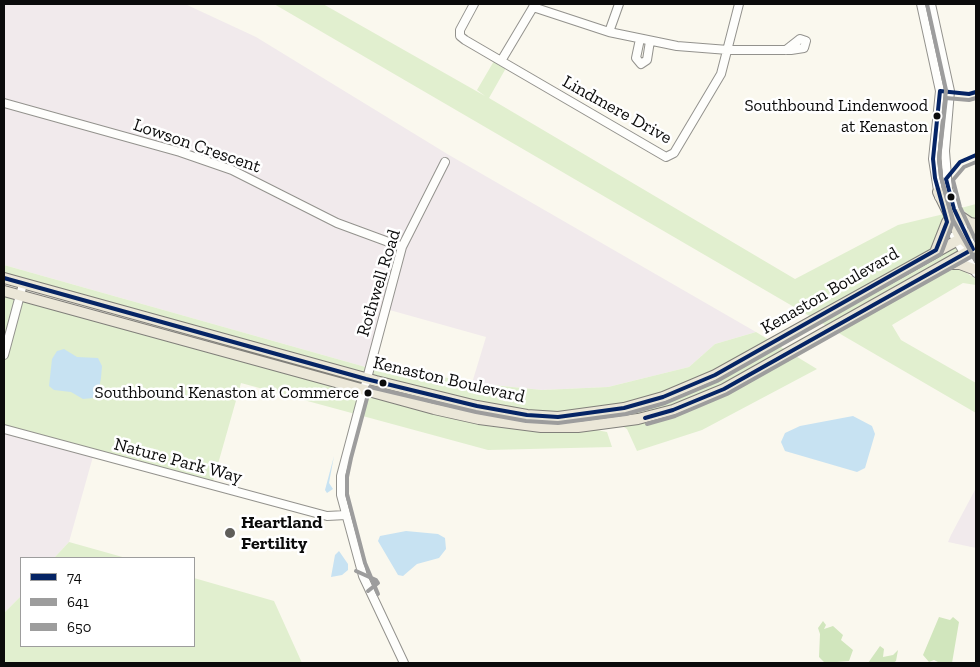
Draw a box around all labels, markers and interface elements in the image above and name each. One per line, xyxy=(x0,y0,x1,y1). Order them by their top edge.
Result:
street label: Lindmere Drive xyxy=(559,71,675,149)
place label: Southbound Lindenwood at Kenaston xyxy=(744,96,928,136)
marker: Southbound Lindenwood at Kenaston xyxy=(932,111,942,121)
street label: Lowson Crescent xyxy=(130,114,264,178)
unlabelled marker xyxy=(946,192,956,202)
street label: Rothwell Road xyxy=(352,227,406,339)
street label: Kenaston Boulevard xyxy=(757,243,903,339)
street label: Kenaston Boulevard xyxy=(371,352,527,408)
unlabelled marker xyxy=(378,378,388,388)
place label: Southbound Kenaston at Commerce xyxy=(95,383,359,403)
marker: Southbound Kenaston at Commerce xyxy=(363,388,373,398)
street label: Nature Park Way xyxy=(112,434,244,488)
place label: Heartland Fertility xyxy=(241,512,322,554)
marker: Heartland Fertility xyxy=(223,526,237,540)
legend xyxy=(20,557,195,647)
text: 74 xyxy=(67,568,82,586)
text: 641 xyxy=(67,593,89,611)
text: 650 xyxy=(67,618,91,636)

